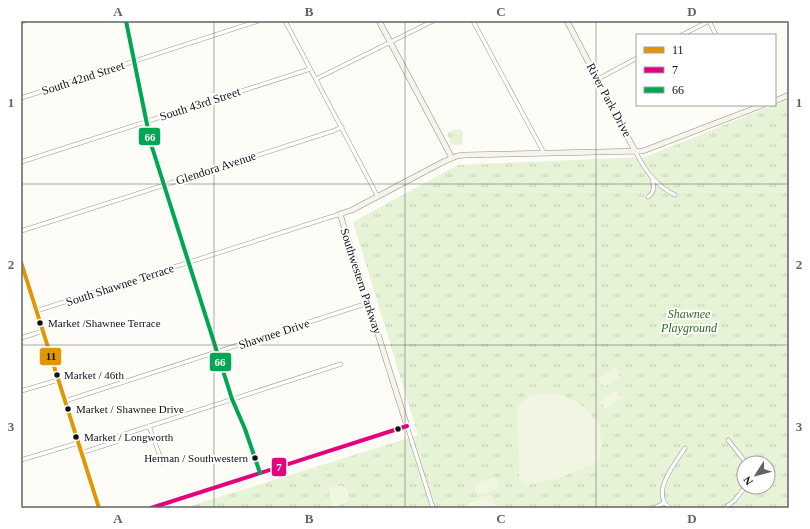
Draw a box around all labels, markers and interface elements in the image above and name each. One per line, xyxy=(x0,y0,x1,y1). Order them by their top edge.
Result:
text: A xyxy=(113,4,123,19)
text: B xyxy=(305,4,314,19)
text: C xyxy=(496,4,506,19)
text: D xyxy=(687,4,697,19)
legend xyxy=(636,34,776,106)
text: 11 xyxy=(672,43,684,57)
street label: South 42nd Street xyxy=(40,58,127,98)
street label: River Park Drive xyxy=(584,61,634,139)
text: 7 xyxy=(672,63,678,77)
text: 66 xyxy=(672,83,684,97)
street label: South 43rd Street xyxy=(158,84,243,124)
text: 1 xyxy=(8,95,14,110)
text: 1 xyxy=(796,95,802,110)
line badge: 66 xyxy=(138,127,161,146)
text: 66 xyxy=(145,131,156,143)
street label: Glendora Avenue xyxy=(174,148,258,188)
street label: Southwestern Parkway xyxy=(337,226,385,336)
text: 2 xyxy=(8,257,14,272)
text: 2 xyxy=(796,257,802,272)
street label: South Shawnee Terrace xyxy=(64,261,176,309)
park label: Shawnee Playground xyxy=(660,307,718,335)
street label: Shawnee Drive xyxy=(237,316,311,352)
place label: Market /Shawnee Terrace xyxy=(48,317,161,329)
marker: Market /Shawnee Terrace xyxy=(35,318,45,328)
line badge: 11 xyxy=(39,347,62,366)
text: 11 xyxy=(46,350,56,362)
line badge: 66 xyxy=(209,352,232,372)
text: 66 xyxy=(215,356,226,368)
place label: Market / 46th xyxy=(64,369,124,381)
marker: Market / 46th xyxy=(52,370,62,380)
place label: Market / Shawnee Drive xyxy=(76,403,184,415)
marker: Market / Shawnee Drive xyxy=(63,404,73,414)
text: 3 xyxy=(8,419,15,434)
text: 3 xyxy=(796,419,803,434)
unlabelled marker xyxy=(393,424,403,434)
place label: Market / Longworth xyxy=(84,431,174,443)
marker: Market / Longworth xyxy=(71,432,81,442)
place label: Herman / Southwestern xyxy=(144,452,248,464)
marker: Herman / Southwestern xyxy=(250,453,260,463)
north arrow xyxy=(736,455,776,495)
line badge: 7 xyxy=(271,457,287,477)
text: 7 xyxy=(276,461,282,473)
text: N xyxy=(741,474,755,488)
text: A xyxy=(113,511,123,526)
text: B xyxy=(305,511,314,526)
text: C xyxy=(496,511,506,526)
text: D xyxy=(687,511,697,526)

